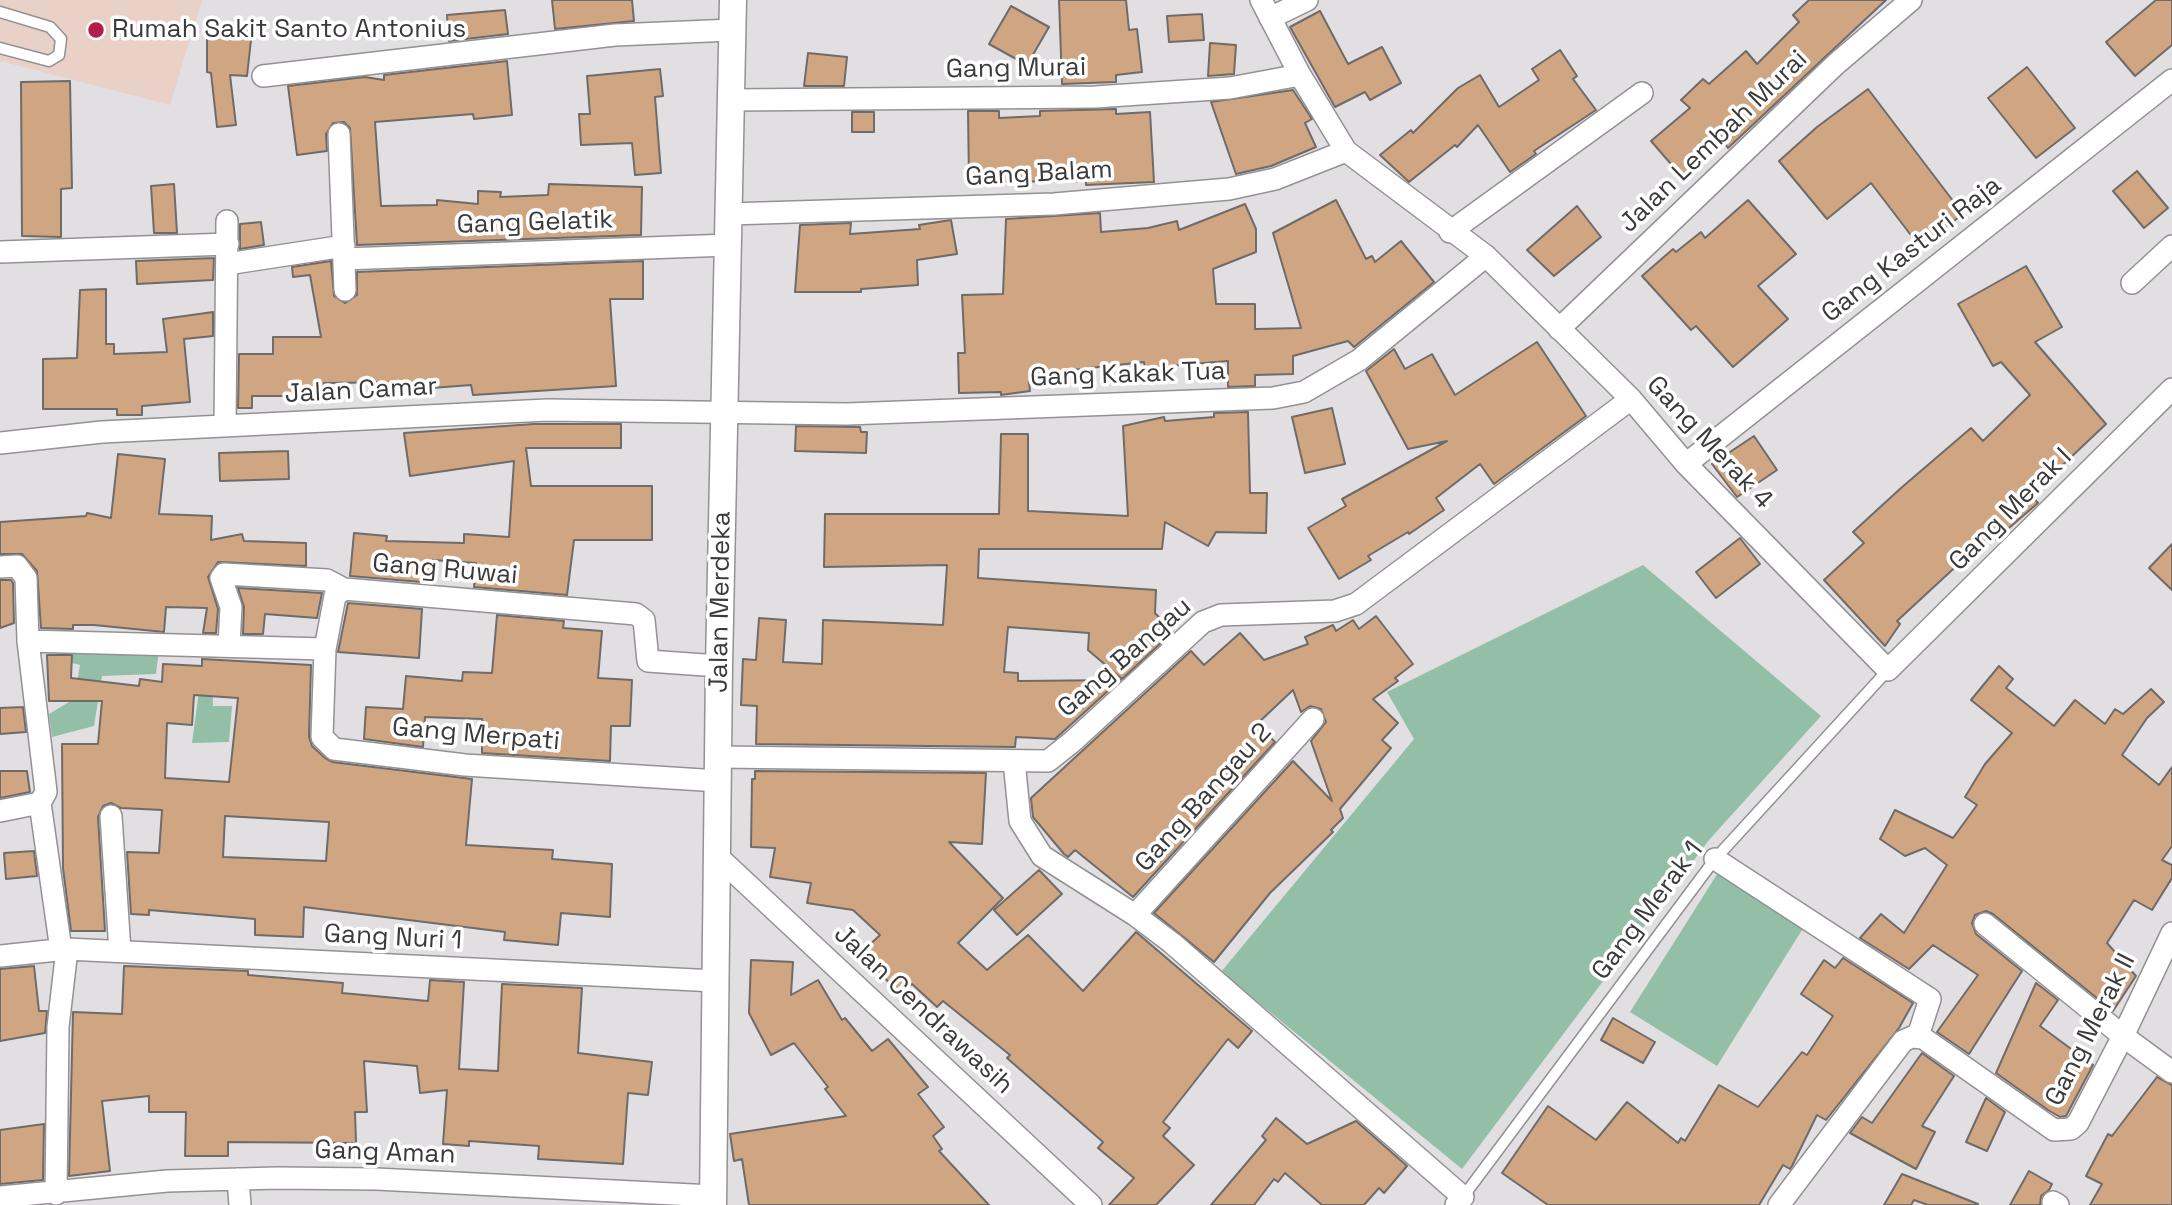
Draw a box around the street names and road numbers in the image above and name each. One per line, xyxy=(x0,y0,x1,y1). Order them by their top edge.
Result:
street label: Jalan Lembah Murai xyxy=(1614,44,1814,240)
street label: Gang Murai xyxy=(945,52,1087,86)
street label: Gang Balam xyxy=(965,155,1113,193)
street label: Gang Kasturi Raja xyxy=(1816,170,2008,330)
street label: Gang Gelatik xyxy=(456,205,614,241)
street label: Gang Kakak Tua xyxy=(1030,356,1226,394)
street label: Gang Merak 4 xyxy=(1639,370,1779,516)
street label: Jalan Camar xyxy=(284,371,438,411)
street label: Gang Merak I xyxy=(1943,442,2079,578)
street label: Jalan Merdeka xyxy=(704,511,738,693)
street label: Gang Ruwai xyxy=(371,548,519,592)
street label: Gang Bangau xyxy=(1052,592,1198,724)
street label: Gang Merpati xyxy=(391,712,561,758)
street label: Gang Bangau 2 xyxy=(1129,717,1279,879)
street label: Gang Merak 1 xyxy=(1586,836,1710,986)
street label: Gang Nuri 1 xyxy=(323,919,463,957)
street label: Jalan Cendrawasih xyxy=(827,919,1019,1101)
street label: Gang Merak II xyxy=(2039,949,2143,1111)
street label: Gang Aman xyxy=(314,1135,456,1171)

